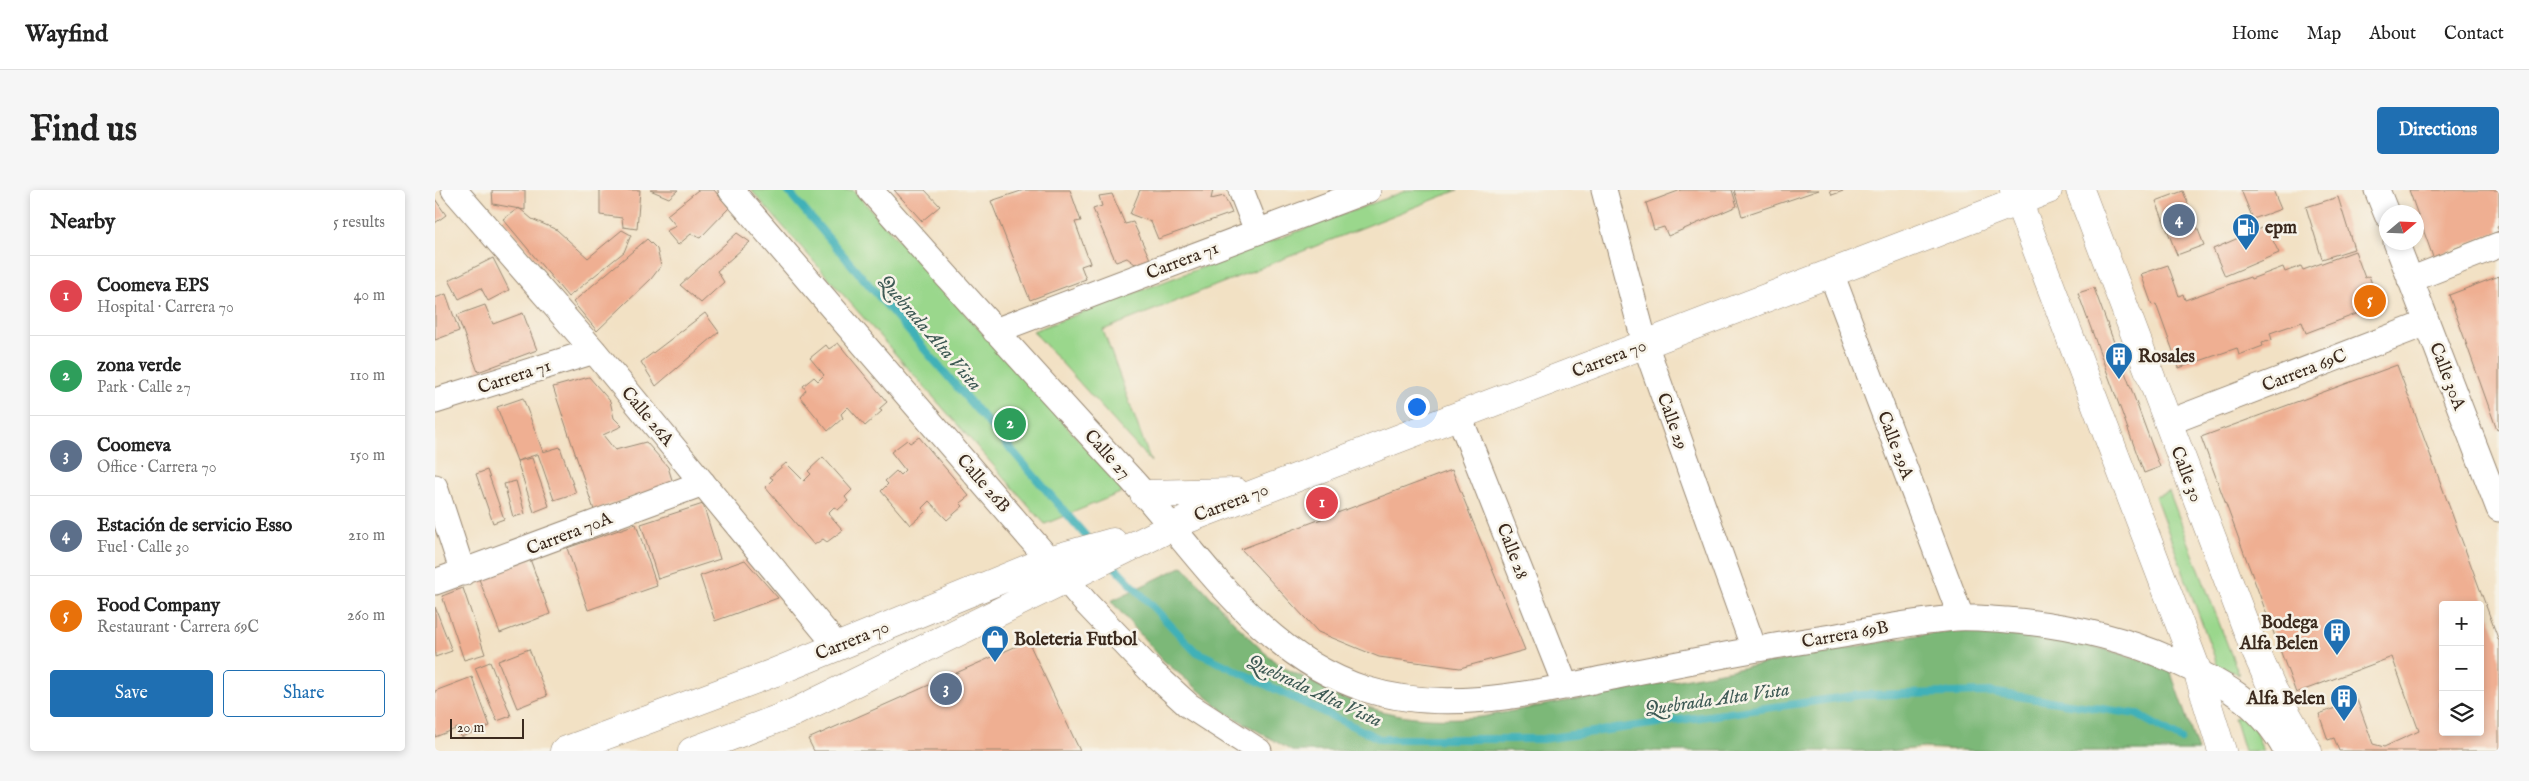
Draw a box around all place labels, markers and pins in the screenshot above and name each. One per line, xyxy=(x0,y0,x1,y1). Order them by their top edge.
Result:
pin: 4 xyxy=(2163,201,2195,239)
fuel station icon: epm xyxy=(2231,212,2261,251)
place label: epm xyxy=(2265,217,2297,240)
pin: 5 xyxy=(2354,282,2386,320)
building icon: Rosales xyxy=(2104,341,2134,380)
place label: Rosales xyxy=(2138,346,2196,369)
pin: 2 xyxy=(994,405,1026,443)
pin: 1 xyxy=(1306,484,1338,522)
place label: Bodega Alfa Belen xyxy=(2239,612,2319,656)
building icon: Bodega Alfa Belen xyxy=(2322,617,2352,656)
shop icon: Boleteria Futbol xyxy=(980,624,1010,663)
place label: Boleteria Futbol xyxy=(1014,629,1138,652)
pin: 3 xyxy=(930,670,962,708)
building icon: Alfa Belen xyxy=(2329,683,2359,722)
place label: Alfa Belen xyxy=(2246,688,2325,711)

